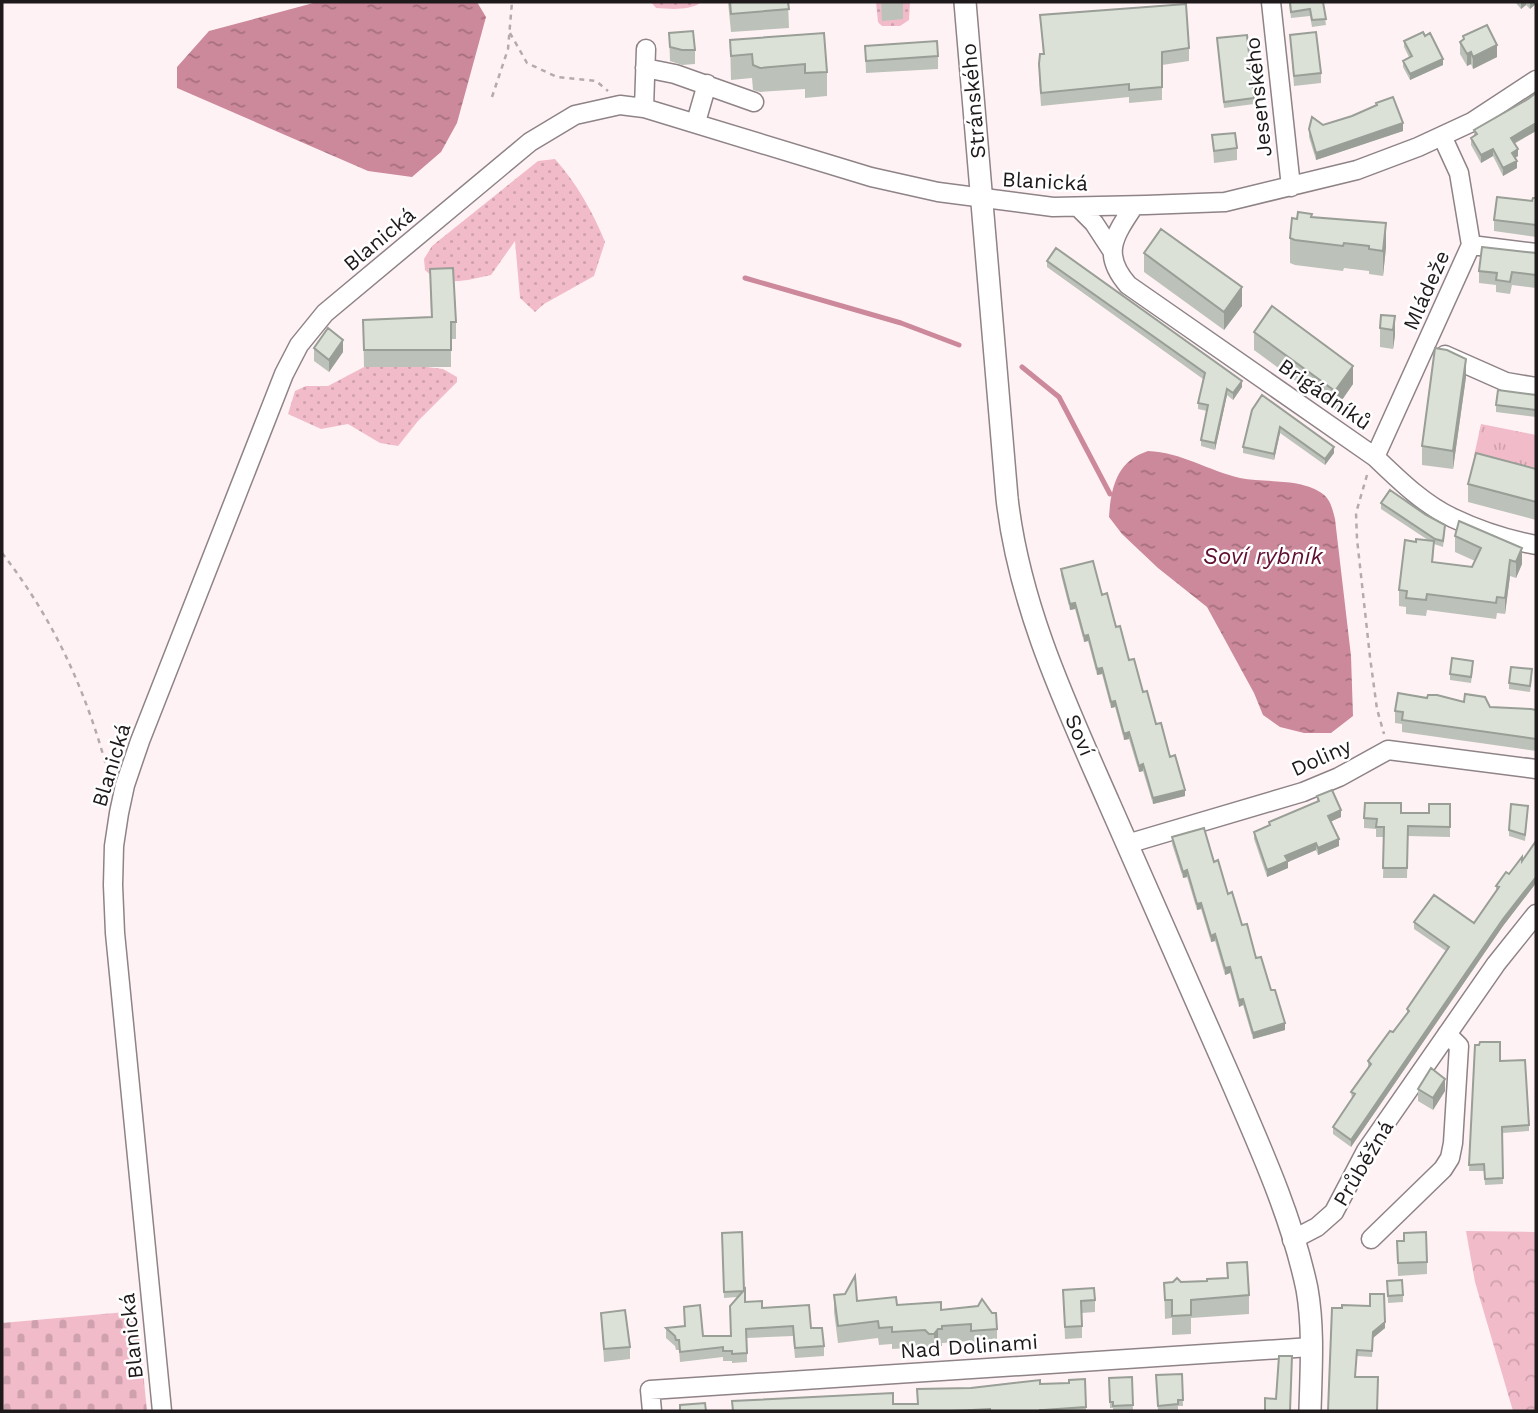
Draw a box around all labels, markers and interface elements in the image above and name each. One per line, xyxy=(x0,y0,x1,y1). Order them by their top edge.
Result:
street label: Jesenského xyxy=(1239,36,1277,158)
street label: Stránského xyxy=(956,42,990,160)
street label: Blanická xyxy=(1001,166,1089,196)
street label: Blanická xyxy=(338,202,420,276)
street label: Mládeže xyxy=(1397,246,1455,334)
street label: Brigádníků xyxy=(1274,353,1376,435)
water label: Soví rybník xyxy=(1203,543,1324,570)
street label: Soví xyxy=(1060,711,1100,760)
street label: Blanická xyxy=(86,720,136,810)
street label: Doliny xyxy=(1287,733,1355,781)
street label: Průběžná xyxy=(1328,1115,1398,1210)
street label: Blanická xyxy=(114,1292,148,1380)
street label: Nad Dolinami xyxy=(899,1329,1039,1363)

